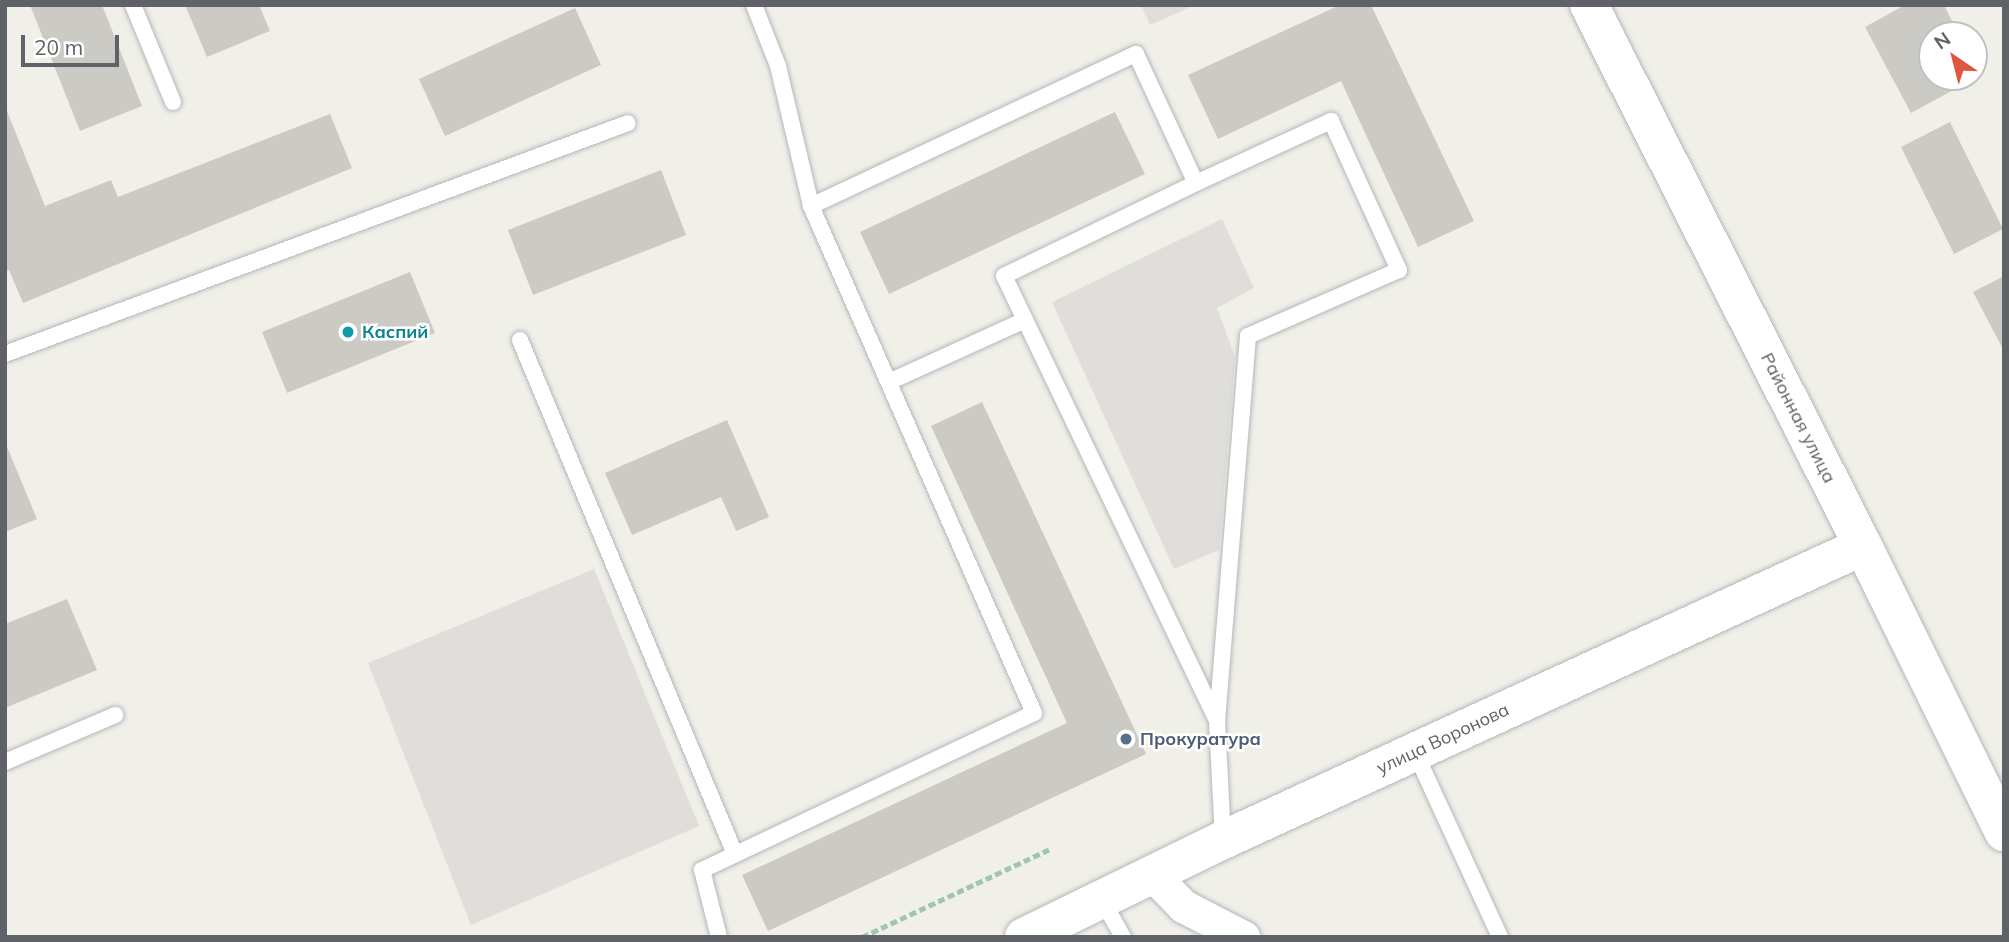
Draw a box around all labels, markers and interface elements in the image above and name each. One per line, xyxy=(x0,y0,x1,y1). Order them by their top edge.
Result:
scale bar xyxy=(24,21,122,65)
north arrow xyxy=(1918,21,1988,91)
text: N xyxy=(1929,26,1955,54)
text: 20 m xyxy=(34,34,83,60)
place label: Каспий xyxy=(362,321,428,343)
marker: Каспий xyxy=(340,324,356,340)
street label: Районная улица xyxy=(1756,349,1840,487)
street label: улица Воронова xyxy=(1373,699,1513,779)
place label: Прокуратура xyxy=(1140,728,1261,750)
marker: Прокуратура xyxy=(1118,731,1134,747)

